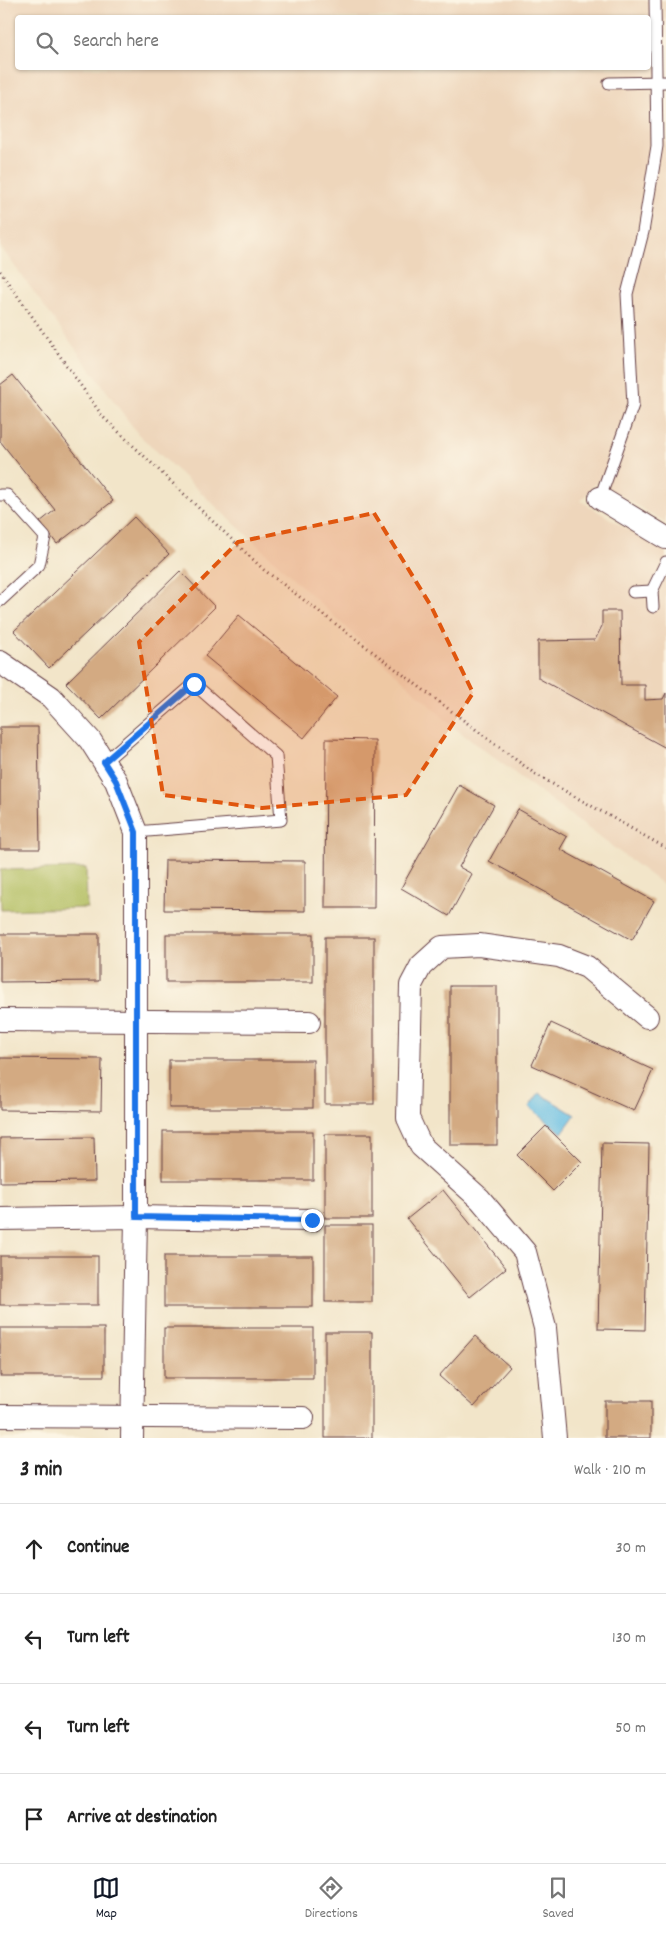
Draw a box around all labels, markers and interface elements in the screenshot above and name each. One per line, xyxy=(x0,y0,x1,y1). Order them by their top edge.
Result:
search box xyxy=(15,15,651,70)
icon: search xyxy=(33,29,61,57)
text: Search here xyxy=(73,29,159,56)
route start xyxy=(183,673,206,696)
route end xyxy=(301,1209,324,1232)
text: 3 min xyxy=(20,1456,62,1486)
text: Walk · 210 m xyxy=(574,1459,646,1482)
icon: ahead xyxy=(20,1535,48,1563)
text: Continue xyxy=(67,1535,129,1562)
text: 30 m xyxy=(616,1537,646,1560)
icon: left xyxy=(20,1625,48,1653)
text: Turn left xyxy=(67,1625,130,1652)
text: 130 m xyxy=(612,1627,646,1650)
icon: left xyxy=(20,1715,48,1743)
text: Turn left xyxy=(67,1715,130,1742)
text: 50 m xyxy=(615,1717,646,1740)
icon: arrive xyxy=(20,1805,48,1833)
text: Arrive at destination xyxy=(67,1805,217,1832)
tab: Map xyxy=(92,1874,120,1924)
tab: Directions xyxy=(305,1874,358,1924)
tab: Saved xyxy=(542,1874,574,1924)

